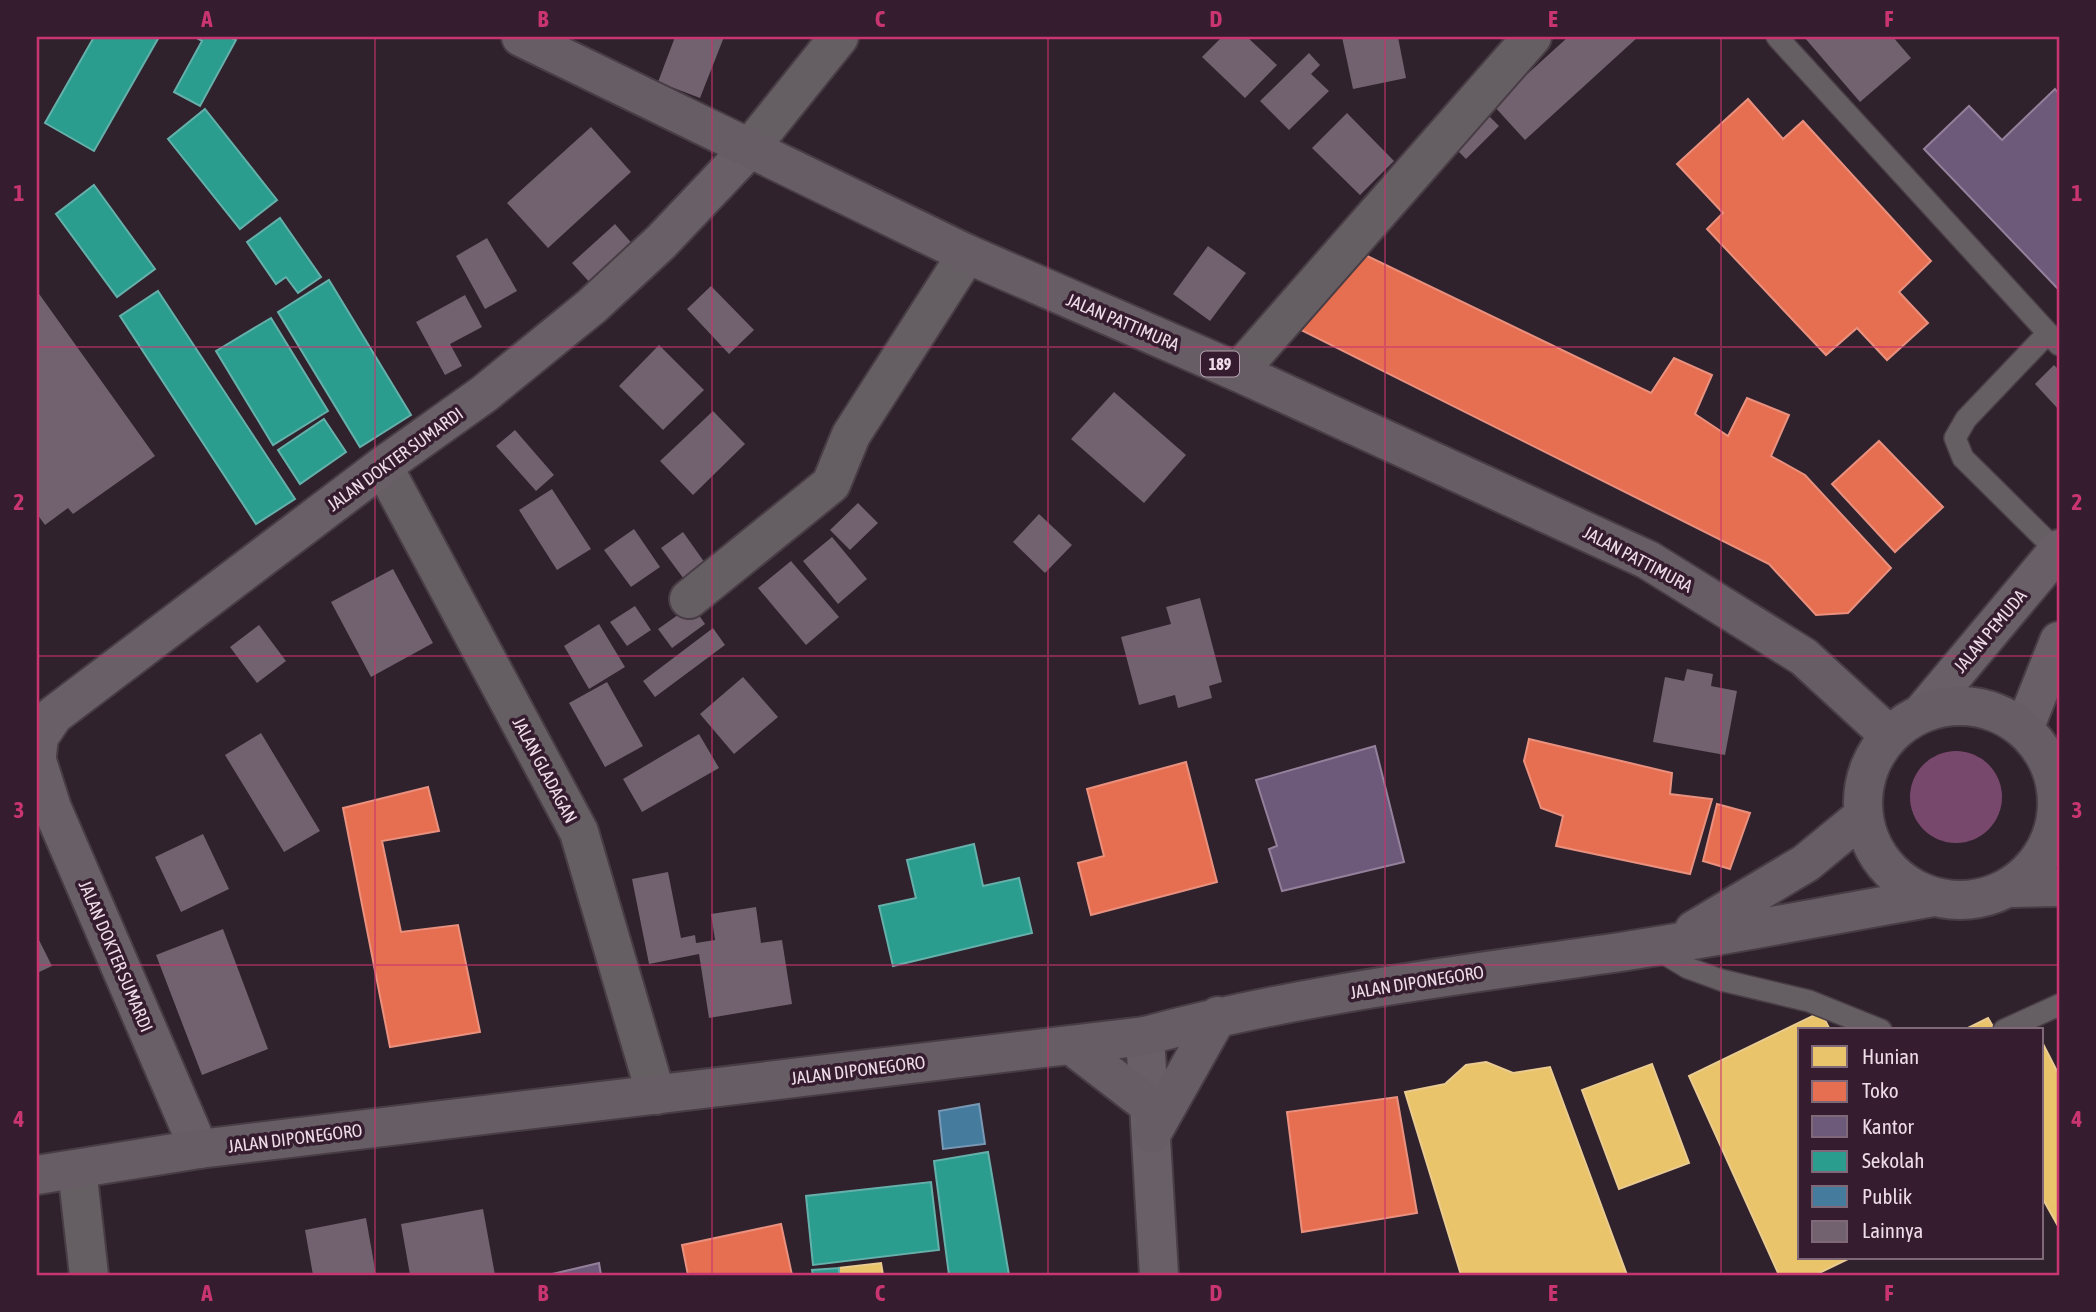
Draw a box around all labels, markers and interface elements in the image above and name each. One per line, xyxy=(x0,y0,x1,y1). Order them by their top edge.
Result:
text: A xyxy=(200,6,213,32)
text: B xyxy=(538,6,549,32)
text: C xyxy=(875,6,886,32)
text: D xyxy=(1210,6,1223,32)
text: E xyxy=(1548,6,1558,32)
text: F xyxy=(1884,6,1894,32)
text: 1 xyxy=(14,180,25,206)
text: 1 xyxy=(2072,180,2083,206)
street label: JALAN PATTIMURA xyxy=(1063,289,1183,355)
road number: 189 xyxy=(1201,352,1239,376)
street label: JALAN DOKTER SUMARDI xyxy=(323,403,467,515)
text: 2 xyxy=(14,489,24,515)
text: 2 xyxy=(2072,489,2082,515)
street label: JALAN PATTIMURA xyxy=(1580,521,1696,597)
street label: JALAN PEMUDA xyxy=(1949,585,2031,677)
street label: JALAN GLADAGAN xyxy=(508,714,582,826)
text: 3 xyxy=(14,797,24,823)
text: 3 xyxy=(2072,797,2082,823)
street label: JALAN DOKTER SUMARDI xyxy=(75,877,157,1035)
street label: JALAN DIPONEGORO xyxy=(1349,961,1485,1003)
legend xyxy=(1798,1028,2044,1260)
text: Hunian xyxy=(1862,1044,1919,1068)
street label: JALAN DIPONEGORO xyxy=(790,1051,926,1089)
text: Toko xyxy=(1862,1078,1899,1102)
text: 4 xyxy=(13,1106,25,1132)
text: 4 xyxy=(2071,1106,2083,1132)
text: Kantor xyxy=(1862,1114,1915,1138)
street label: JALAN DIPONEGORO xyxy=(227,1119,363,1157)
text: Sekolah xyxy=(1862,1148,1925,1172)
text: Publik xyxy=(1862,1184,1912,1208)
text: Lainnya xyxy=(1862,1218,1923,1242)
text: A xyxy=(200,1280,213,1306)
text: B xyxy=(538,1280,549,1306)
text: C xyxy=(875,1280,886,1306)
text: D xyxy=(1210,1280,1223,1306)
text: E xyxy=(1548,1280,1558,1306)
text: F xyxy=(1884,1280,1894,1306)

